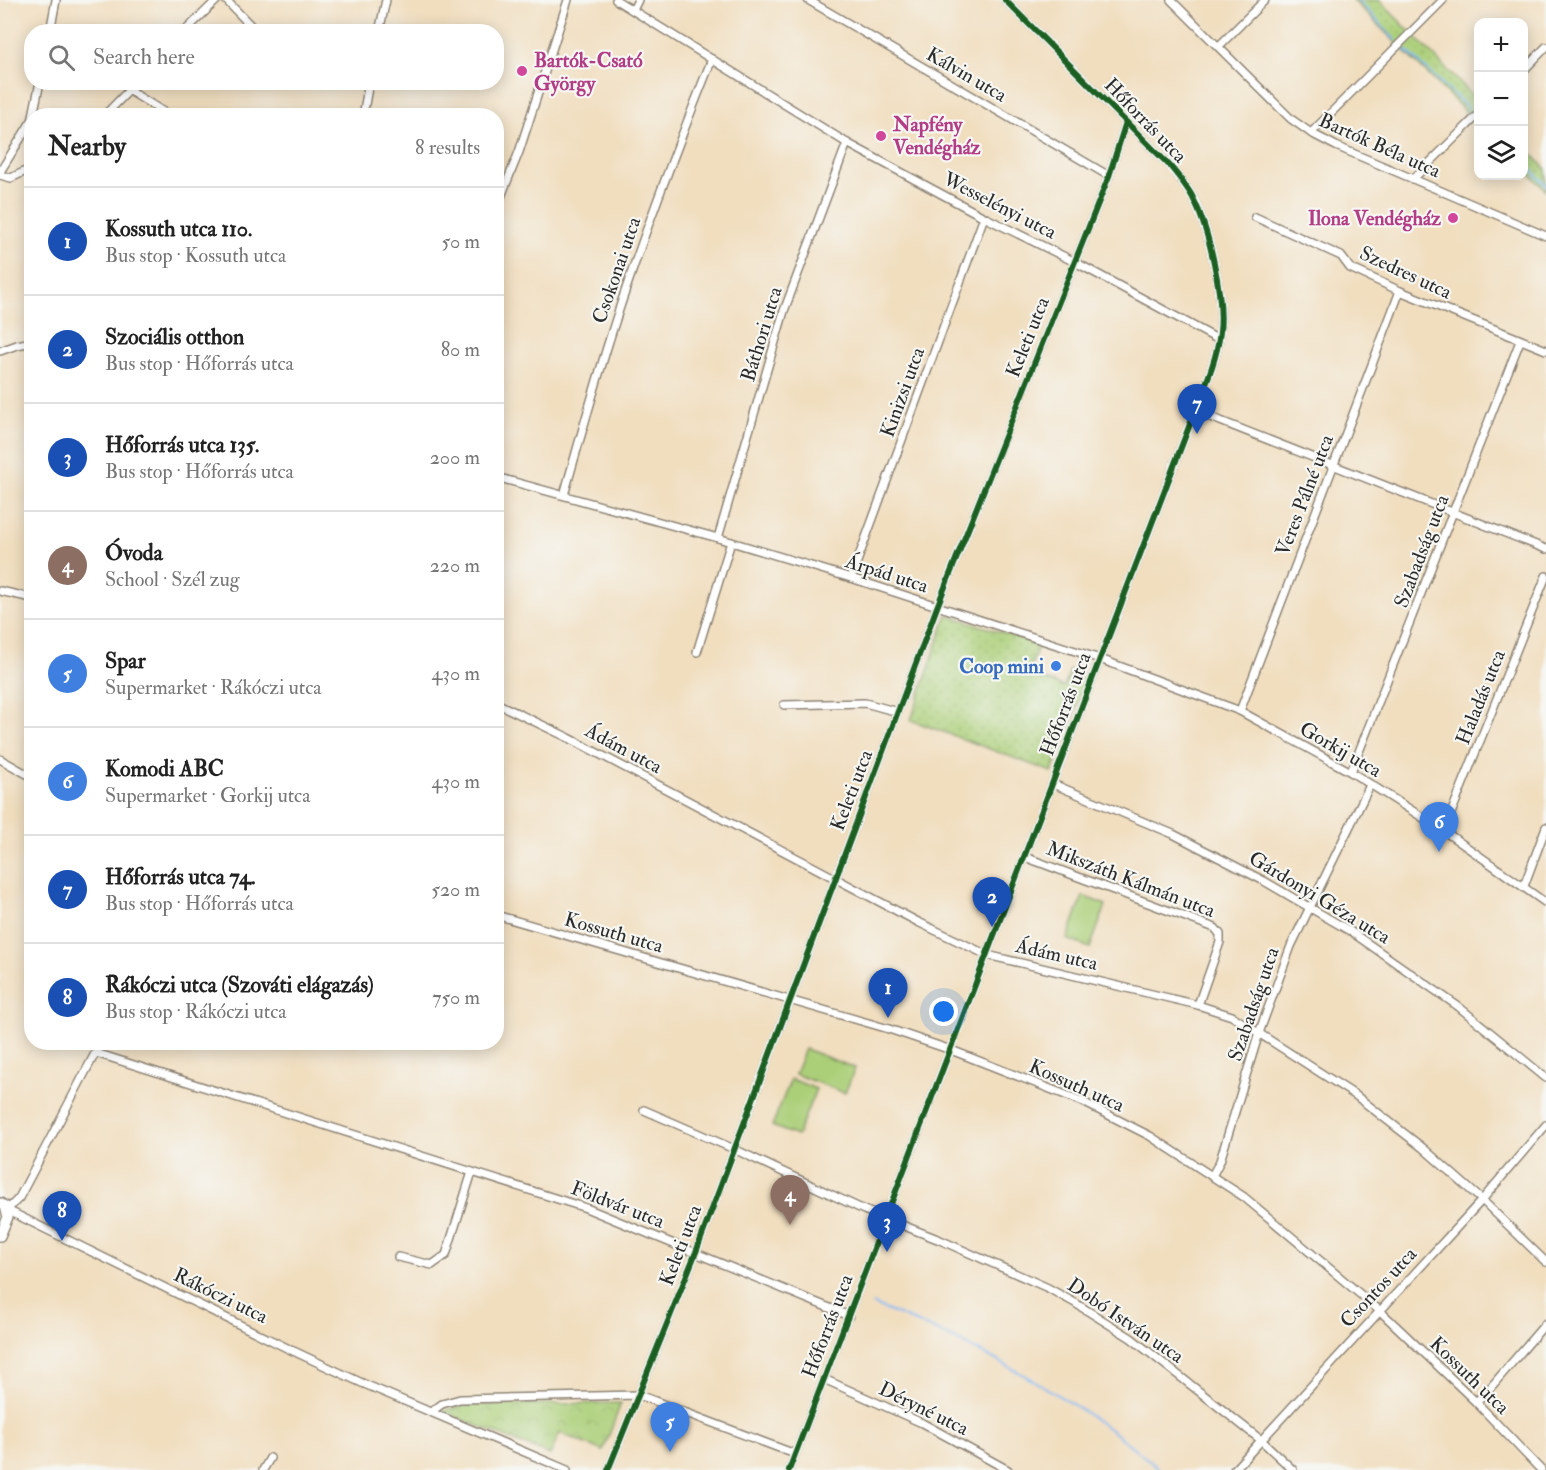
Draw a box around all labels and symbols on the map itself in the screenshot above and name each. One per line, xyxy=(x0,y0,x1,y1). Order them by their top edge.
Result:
street label: Kálvin utca xyxy=(922,41,1012,108)
place label: Bartók-Csató György xyxy=(534,48,643,97)
marker: Bartók-Csató György xyxy=(515,64,529,78)
street label: Hőforrás utca xyxy=(1099,72,1193,169)
street label: Bartók Béla utca xyxy=(1315,107,1445,184)
place label: Napfény Vendégház xyxy=(892,112,981,161)
marker: Napfény Vendégház xyxy=(874,129,888,143)
street label: Wesselényi utca xyxy=(938,166,1061,245)
place label: Ilona Vendégház xyxy=(1308,206,1441,232)
marker: Ilona Vendégház xyxy=(1446,211,1460,225)
street label: Csokonai utca xyxy=(587,213,647,327)
street label: Szedres utca xyxy=(1356,240,1457,305)
street label: Báthori utca xyxy=(735,283,788,385)
street label: Keleti utca xyxy=(1000,293,1055,381)
street label: Kinizsi utca xyxy=(875,343,931,441)
pin: 7 xyxy=(1178,384,1216,434)
street label: Veres Pálné utca xyxy=(1270,430,1339,559)
street label: Szabadság utca xyxy=(1388,490,1455,611)
street label: Árpád utca xyxy=(841,547,932,600)
street label: Haladás utca xyxy=(1450,645,1511,748)
street label: Hőforrás utca xyxy=(1034,648,1097,760)
place label: Coop mini xyxy=(959,654,1045,680)
marker: Coop mini xyxy=(1049,659,1063,673)
street label: Ádám utca xyxy=(580,716,668,779)
street label: Gorkij utca xyxy=(1295,716,1387,783)
street label: Keleti utca xyxy=(825,746,879,834)
pin: 6 xyxy=(1420,802,1458,852)
street label: Mikszáth Kálmán utca xyxy=(1043,836,1219,923)
street label: Gárdonyi Géza utca xyxy=(1245,845,1396,950)
pin: 2 xyxy=(972,878,1012,927)
street label: Kossuth utca xyxy=(562,906,667,959)
street label: Ádám utca xyxy=(1012,932,1101,976)
street label: Szabadság utca xyxy=(1222,943,1285,1065)
pin: 1 xyxy=(868,968,908,1018)
your location xyxy=(929,997,958,1026)
street label: Kossuth utca xyxy=(1025,1053,1129,1118)
street label: Földvár utca xyxy=(568,1175,669,1234)
pin: 4 xyxy=(770,1176,810,1225)
pin: 8 xyxy=(42,1192,82,1241)
street label: Keleti utca xyxy=(654,1201,708,1289)
pin: 3 xyxy=(868,1202,906,1252)
street label: Csontos utca xyxy=(1335,1241,1423,1333)
street label: Rákóczi utca xyxy=(170,1262,273,1329)
street label: Hőforrás utca xyxy=(796,1270,859,1382)
street label: Dobó István utca xyxy=(1063,1272,1189,1369)
street label: Kossuth utca xyxy=(1424,1331,1515,1420)
street label: Déryné utca xyxy=(875,1376,973,1441)
pin: 5 xyxy=(650,1402,690,1452)

